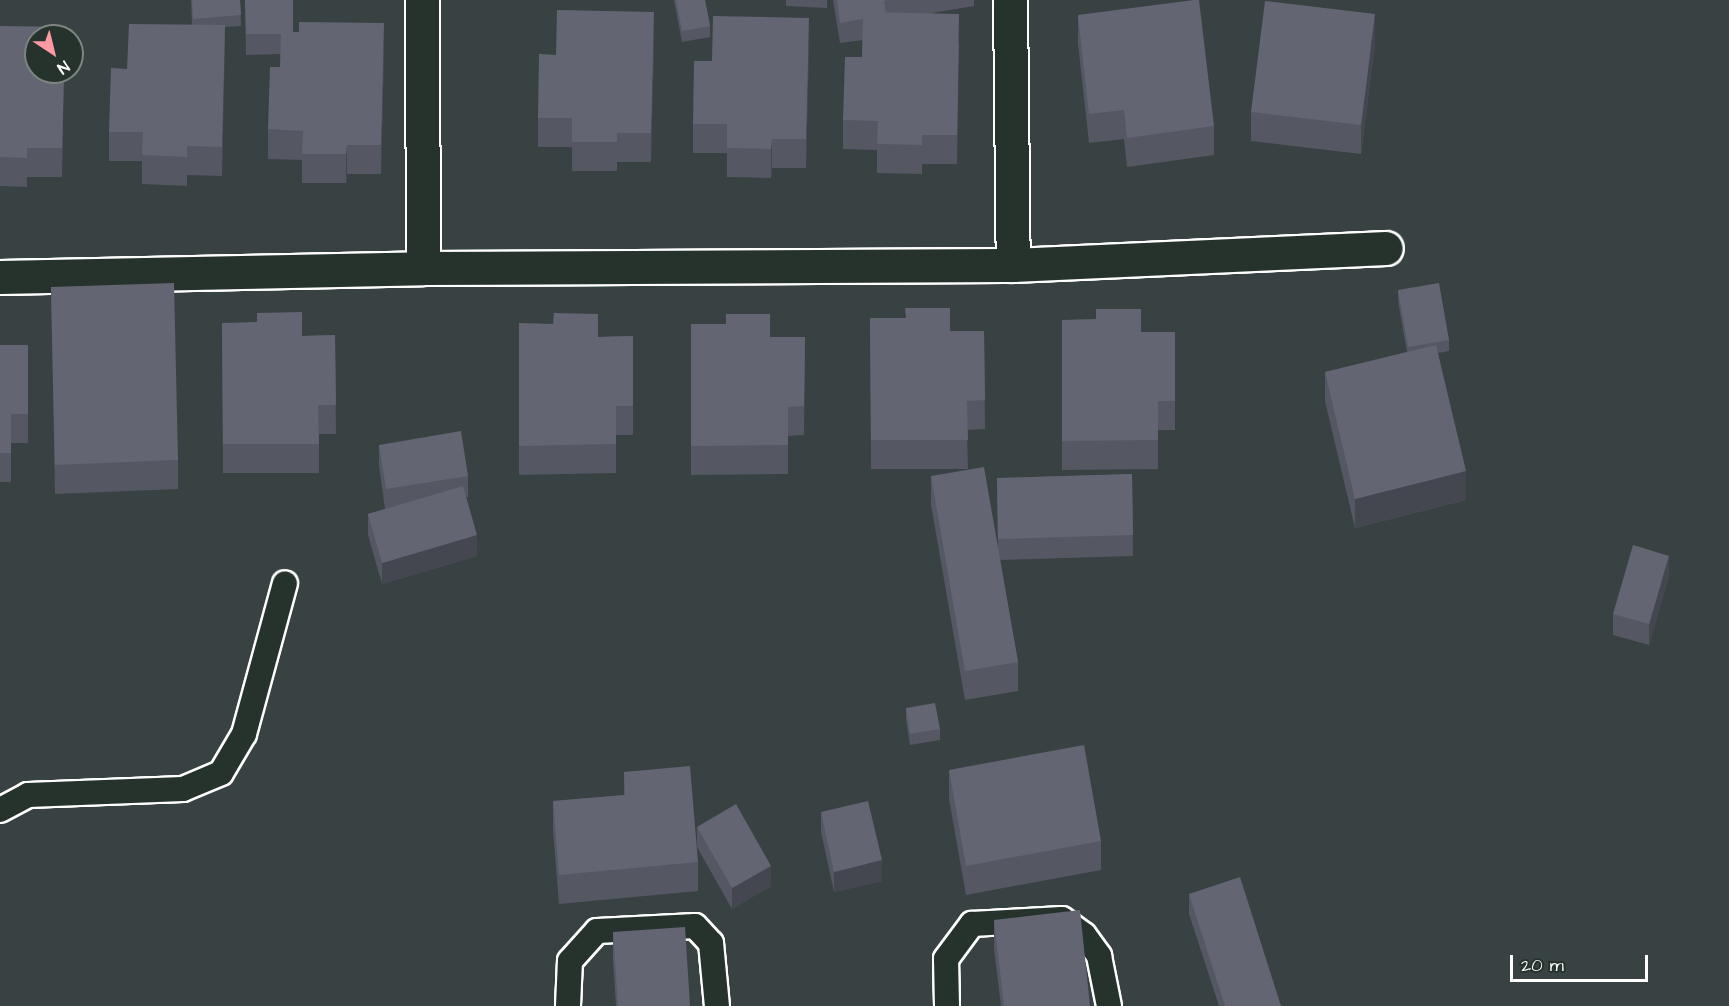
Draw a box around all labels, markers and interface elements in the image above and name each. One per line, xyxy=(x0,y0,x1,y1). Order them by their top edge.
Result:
north arrow xyxy=(24,24,84,84)
text: N xyxy=(53,55,74,79)
scale bar xyxy=(1513,943,1651,981)
text: 20 m xyxy=(1521,953,1564,978)

